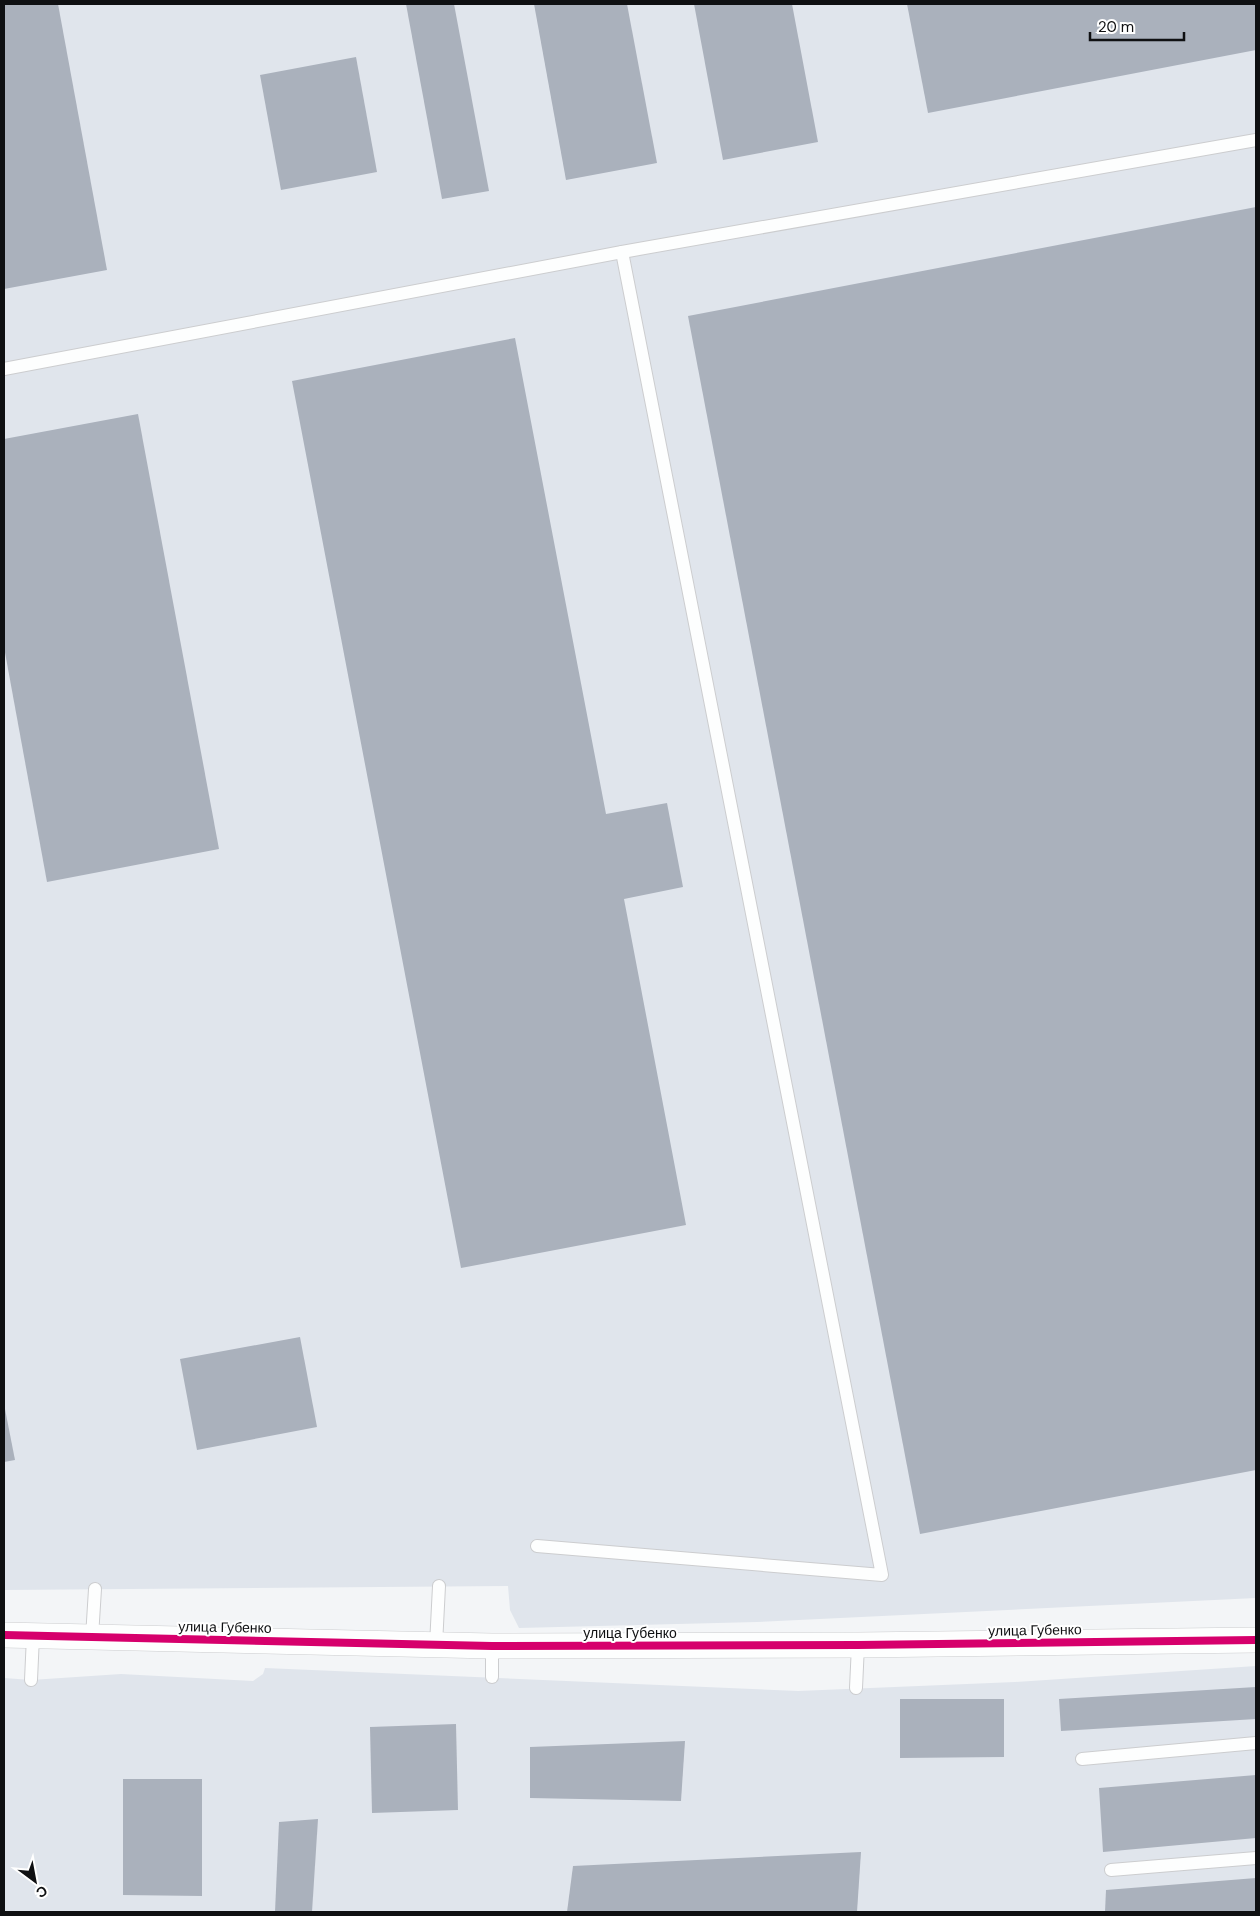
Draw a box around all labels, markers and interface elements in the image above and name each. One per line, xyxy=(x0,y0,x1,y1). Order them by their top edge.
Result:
scale bar xyxy=(1090,10,1184,42)
text: 20 m xyxy=(1098,17,1134,37)
street label: улица Губенко xyxy=(178,1617,272,1637)
street label: улица Губенко xyxy=(988,1620,1082,1640)
street label: улица Губенко xyxy=(583,1624,677,1642)
north arrow xyxy=(10,1856,60,1906)
text: С xyxy=(33,1882,51,1902)

